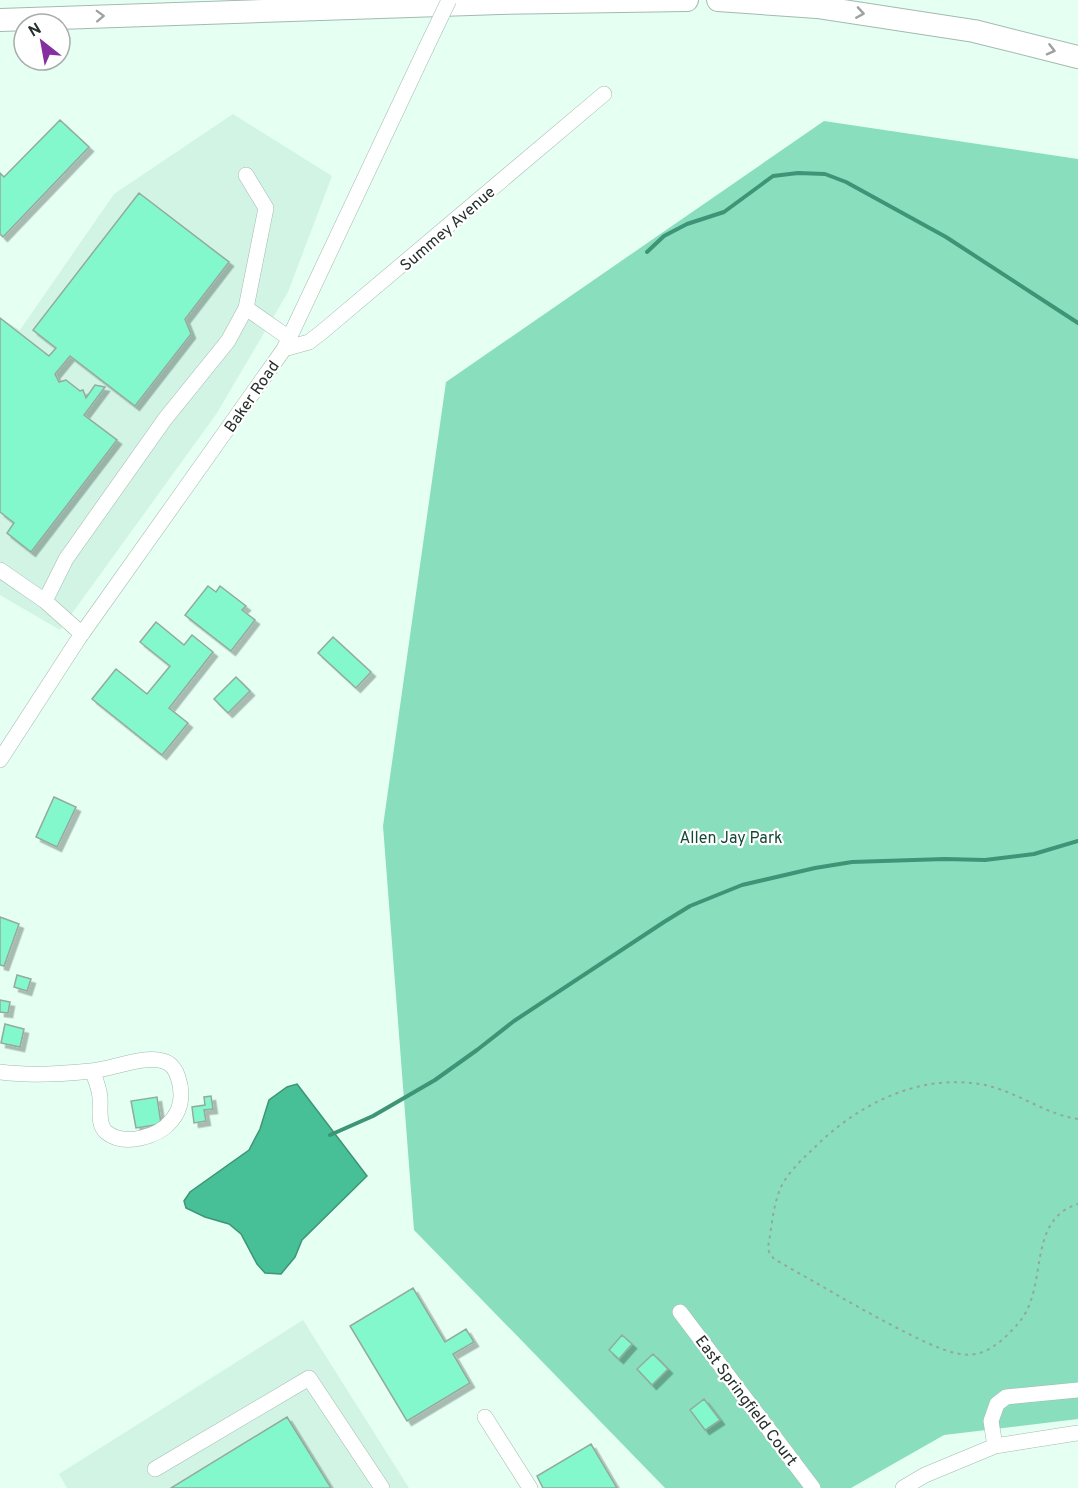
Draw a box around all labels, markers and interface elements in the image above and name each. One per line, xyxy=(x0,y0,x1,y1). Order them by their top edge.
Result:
one-way arrow xyxy=(856,7,865,19)
one-way arrow xyxy=(96,10,105,23)
north arrow xyxy=(12,12,72,72)
text: N xyxy=(25,19,45,42)
one-way arrow xyxy=(1046,43,1056,56)
street label: Summey Avenue xyxy=(397,183,500,276)
street label: Baker Road xyxy=(221,357,285,437)
park label: Allen Jay Park xyxy=(679,829,783,849)
street label: East Springfield Court xyxy=(690,1332,801,1470)

